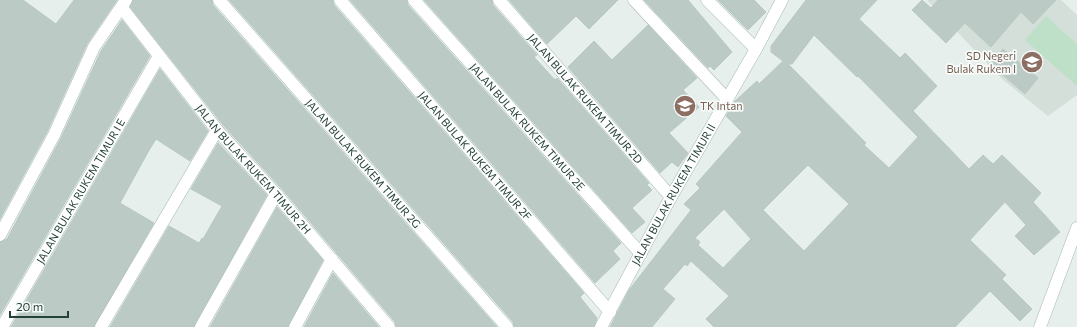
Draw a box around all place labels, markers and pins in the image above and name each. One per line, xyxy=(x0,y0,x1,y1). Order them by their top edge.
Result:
place label: SD Negeri Bulak Rukem I xyxy=(946,49,1016,75)
school or university icon: SD Negeri Bulak Rukem I xyxy=(1019,49,1045,75)
school or university icon: TK Intan xyxy=(672,93,698,119)
place label: TK Intan xyxy=(700,99,742,112)

